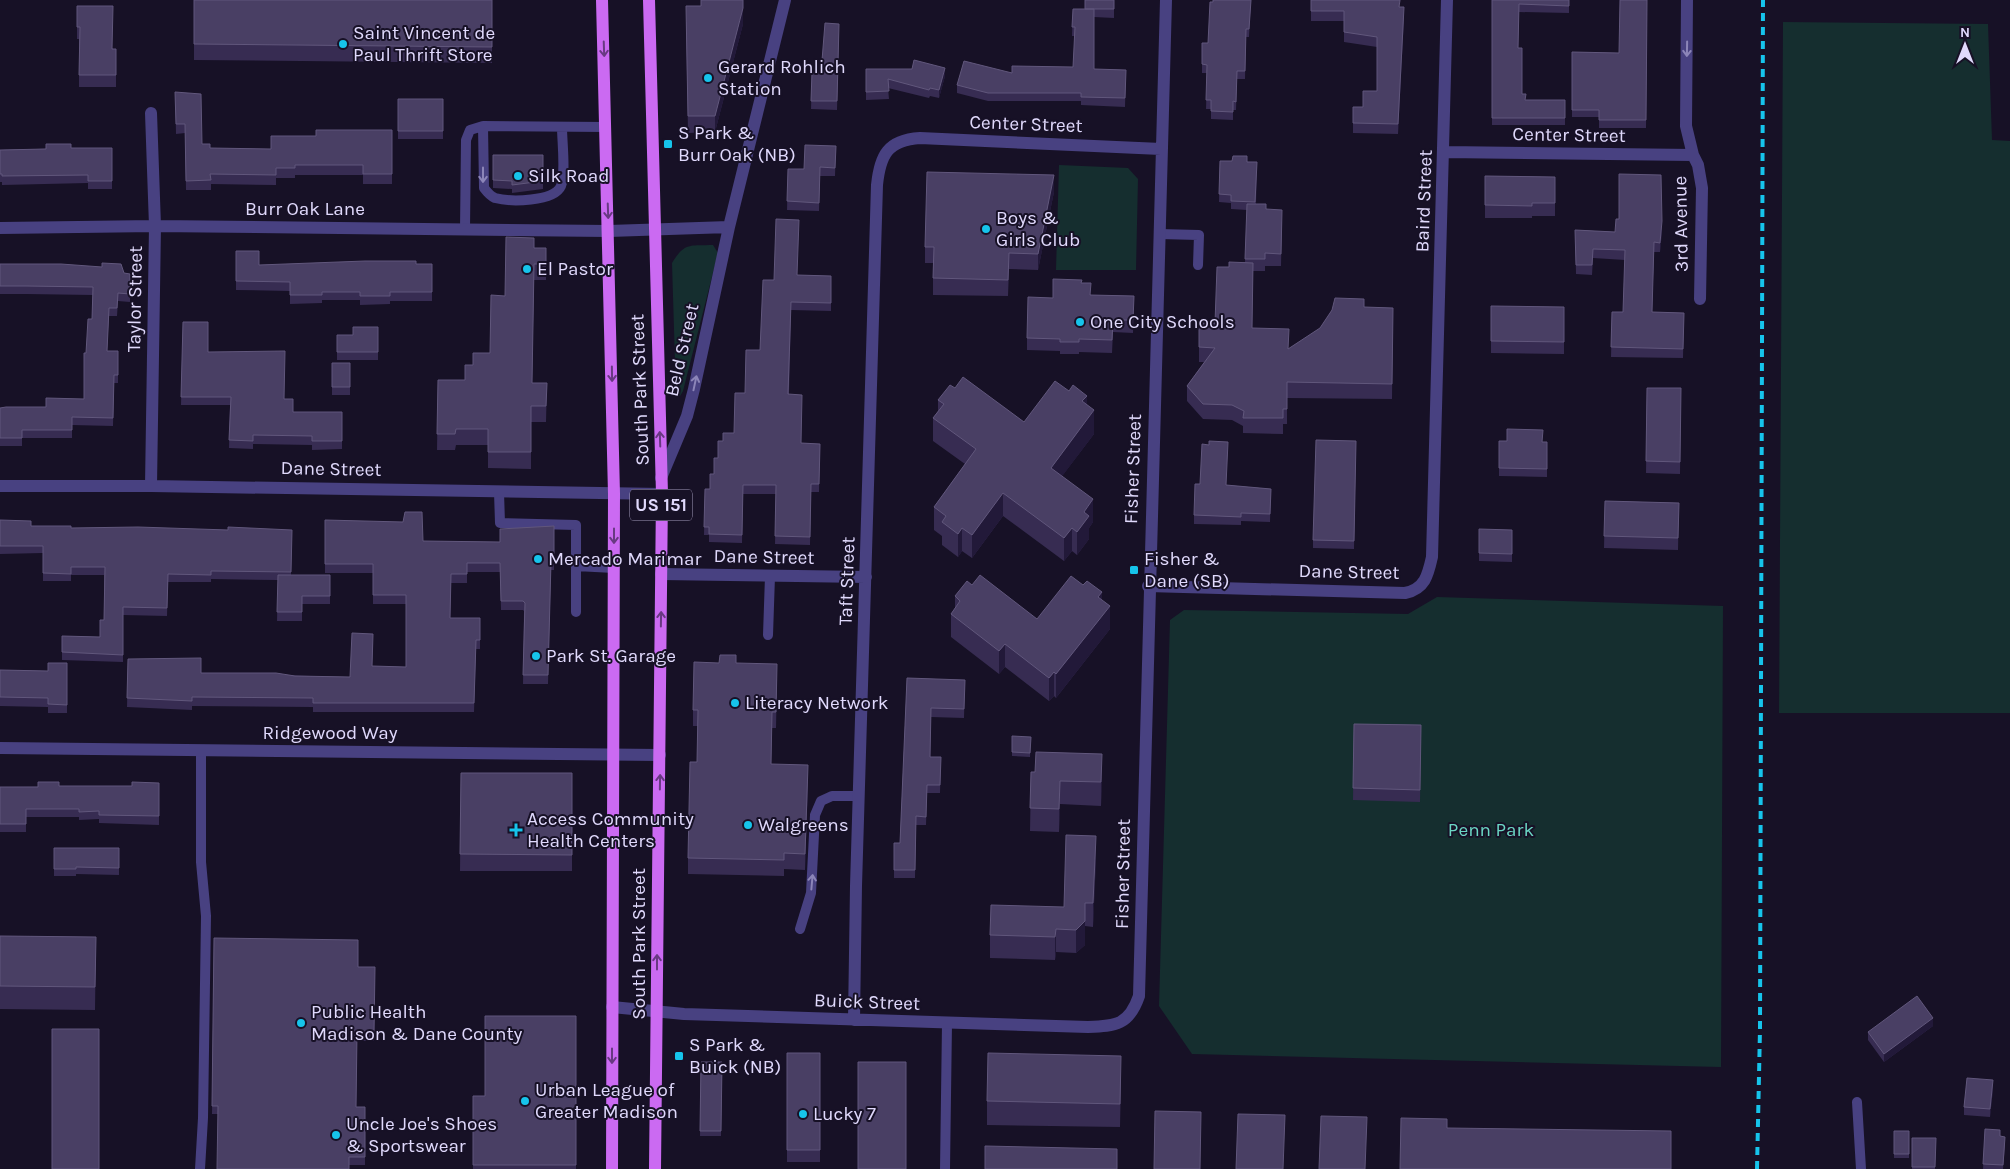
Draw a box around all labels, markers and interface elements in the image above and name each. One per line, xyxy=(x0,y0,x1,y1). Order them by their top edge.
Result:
north arrow xyxy=(1940,20,1990,70)
place label: Saint Vincent de Paul Thrift Store xyxy=(353,22,495,66)
text: N xyxy=(1960,24,1970,41)
marker: Saint Vincent de Paul Thrift Store xyxy=(337,38,349,50)
one-way arrow xyxy=(599,40,608,56)
one-way arrow xyxy=(1682,40,1692,56)
place label: Gerard Rohlich Station xyxy=(718,56,846,100)
marker: Gerard Rohlich Station xyxy=(702,72,714,84)
street label: Center Street xyxy=(969,111,1083,137)
place label: S Park & Burr Oak (NB) xyxy=(678,122,796,166)
street label: Center Street xyxy=(1512,123,1626,147)
marker: S Park & Burr Oak (NB) xyxy=(662,138,674,150)
street label: Baird Street xyxy=(1411,149,1437,253)
place label: Silk Road xyxy=(528,165,609,187)
one-way arrow xyxy=(479,167,488,183)
marker: Silk Road xyxy=(512,170,524,182)
street label: 3rd Avenue xyxy=(1669,176,1693,272)
street label: Burr Oak Lane xyxy=(245,198,365,220)
one-way arrow xyxy=(604,203,613,219)
place label: Boys & Girls Club xyxy=(996,207,1080,251)
marker: Boys & Girls Club xyxy=(980,223,992,235)
street label: Taylor Street xyxy=(123,246,147,352)
place label: El Pastor xyxy=(537,258,613,280)
marker: El Pastor xyxy=(521,263,533,275)
street label: Beld Street xyxy=(661,301,703,399)
place label: One City Schools xyxy=(1090,311,1235,333)
street label: South Park Street xyxy=(626,314,654,466)
marker: One City Schools xyxy=(1074,316,1086,328)
one-way arrow xyxy=(607,365,616,381)
one-way arrow xyxy=(691,375,700,391)
street label: Fisher Street xyxy=(1120,413,1146,525)
one-way arrow xyxy=(655,431,665,448)
street label: Dane Street xyxy=(280,457,382,481)
road number: US 151 xyxy=(630,490,692,520)
one-way arrow xyxy=(609,528,619,544)
street label: Taft Street xyxy=(834,536,860,626)
street label: Dane Street xyxy=(713,545,815,569)
place label: Mercado Marimar xyxy=(548,548,701,570)
place label: Fisher & Dane (SB) xyxy=(1144,548,1230,592)
marker: Mercado Marimar xyxy=(532,553,544,565)
street label: Dane Street xyxy=(1298,560,1400,584)
marker: Fisher & Dane (SB) xyxy=(1128,564,1140,576)
one-way arrow xyxy=(656,611,666,628)
place label: Park St. Garage xyxy=(546,645,676,667)
marker: Park St. Garage xyxy=(530,650,542,662)
place label: Literacy Network xyxy=(745,692,889,714)
marker: Literacy Network xyxy=(729,697,741,709)
street label: Ridgewood Way xyxy=(262,722,398,744)
one-way arrow xyxy=(655,774,665,790)
place label: Access Community Health Centers xyxy=(527,808,694,852)
place label: Walgreens xyxy=(758,814,849,836)
marker: Walgreens xyxy=(742,819,754,831)
street label: Fisher Street xyxy=(1111,819,1135,929)
park label: Penn Park xyxy=(1448,819,1534,841)
marker: Access Community Health Centers xyxy=(509,823,523,837)
street label: South Park Street xyxy=(628,868,650,1020)
one-way arrow xyxy=(807,874,816,890)
one-way arrow xyxy=(652,954,662,970)
street label: Buick Street xyxy=(814,989,920,1015)
place label: Public Health Madison & Dane County xyxy=(311,1001,523,1045)
marker: Public Health Madison & Dane County xyxy=(295,1017,307,1029)
place label: S Park & Buick (NB) xyxy=(689,1034,781,1078)
one-way arrow xyxy=(607,1048,617,1064)
marker: S Park & Buick (NB) xyxy=(673,1050,685,1062)
place label: Urban League of Greater Madison xyxy=(535,1079,678,1123)
marker: Urban League of Greater Madison xyxy=(519,1095,531,1107)
place label: Lucky 7 xyxy=(813,1103,876,1125)
marker: Lucky 7 xyxy=(797,1108,809,1120)
place label: Uncle Joe's Shoes & Sportswear xyxy=(346,1113,497,1157)
marker: Uncle Joe's Shoes & Sportswear xyxy=(330,1129,342,1141)

